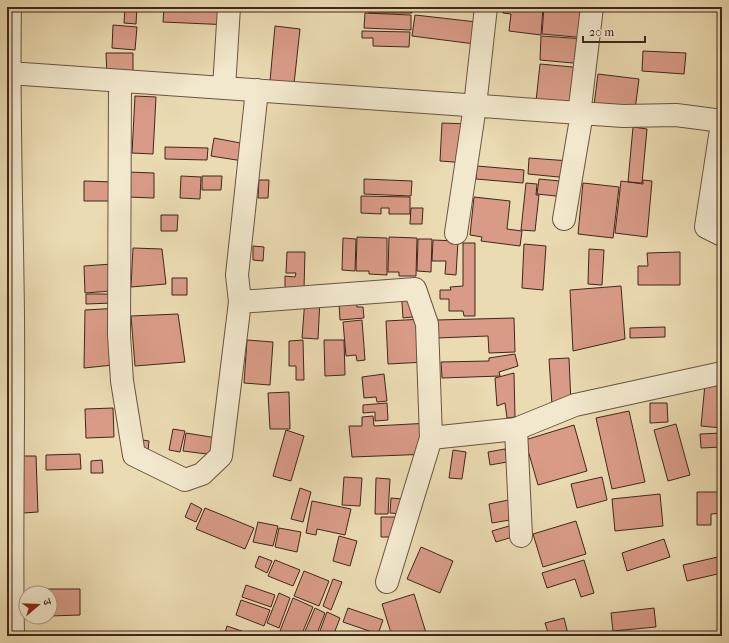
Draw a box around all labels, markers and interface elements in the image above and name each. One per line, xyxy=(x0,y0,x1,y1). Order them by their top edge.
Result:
scale bar xyxy=(583,18,645,44)
text: 20 m xyxy=(589,25,614,39)
north arrow xyxy=(18,585,58,625)
text: उ xyxy=(40,596,54,608)

